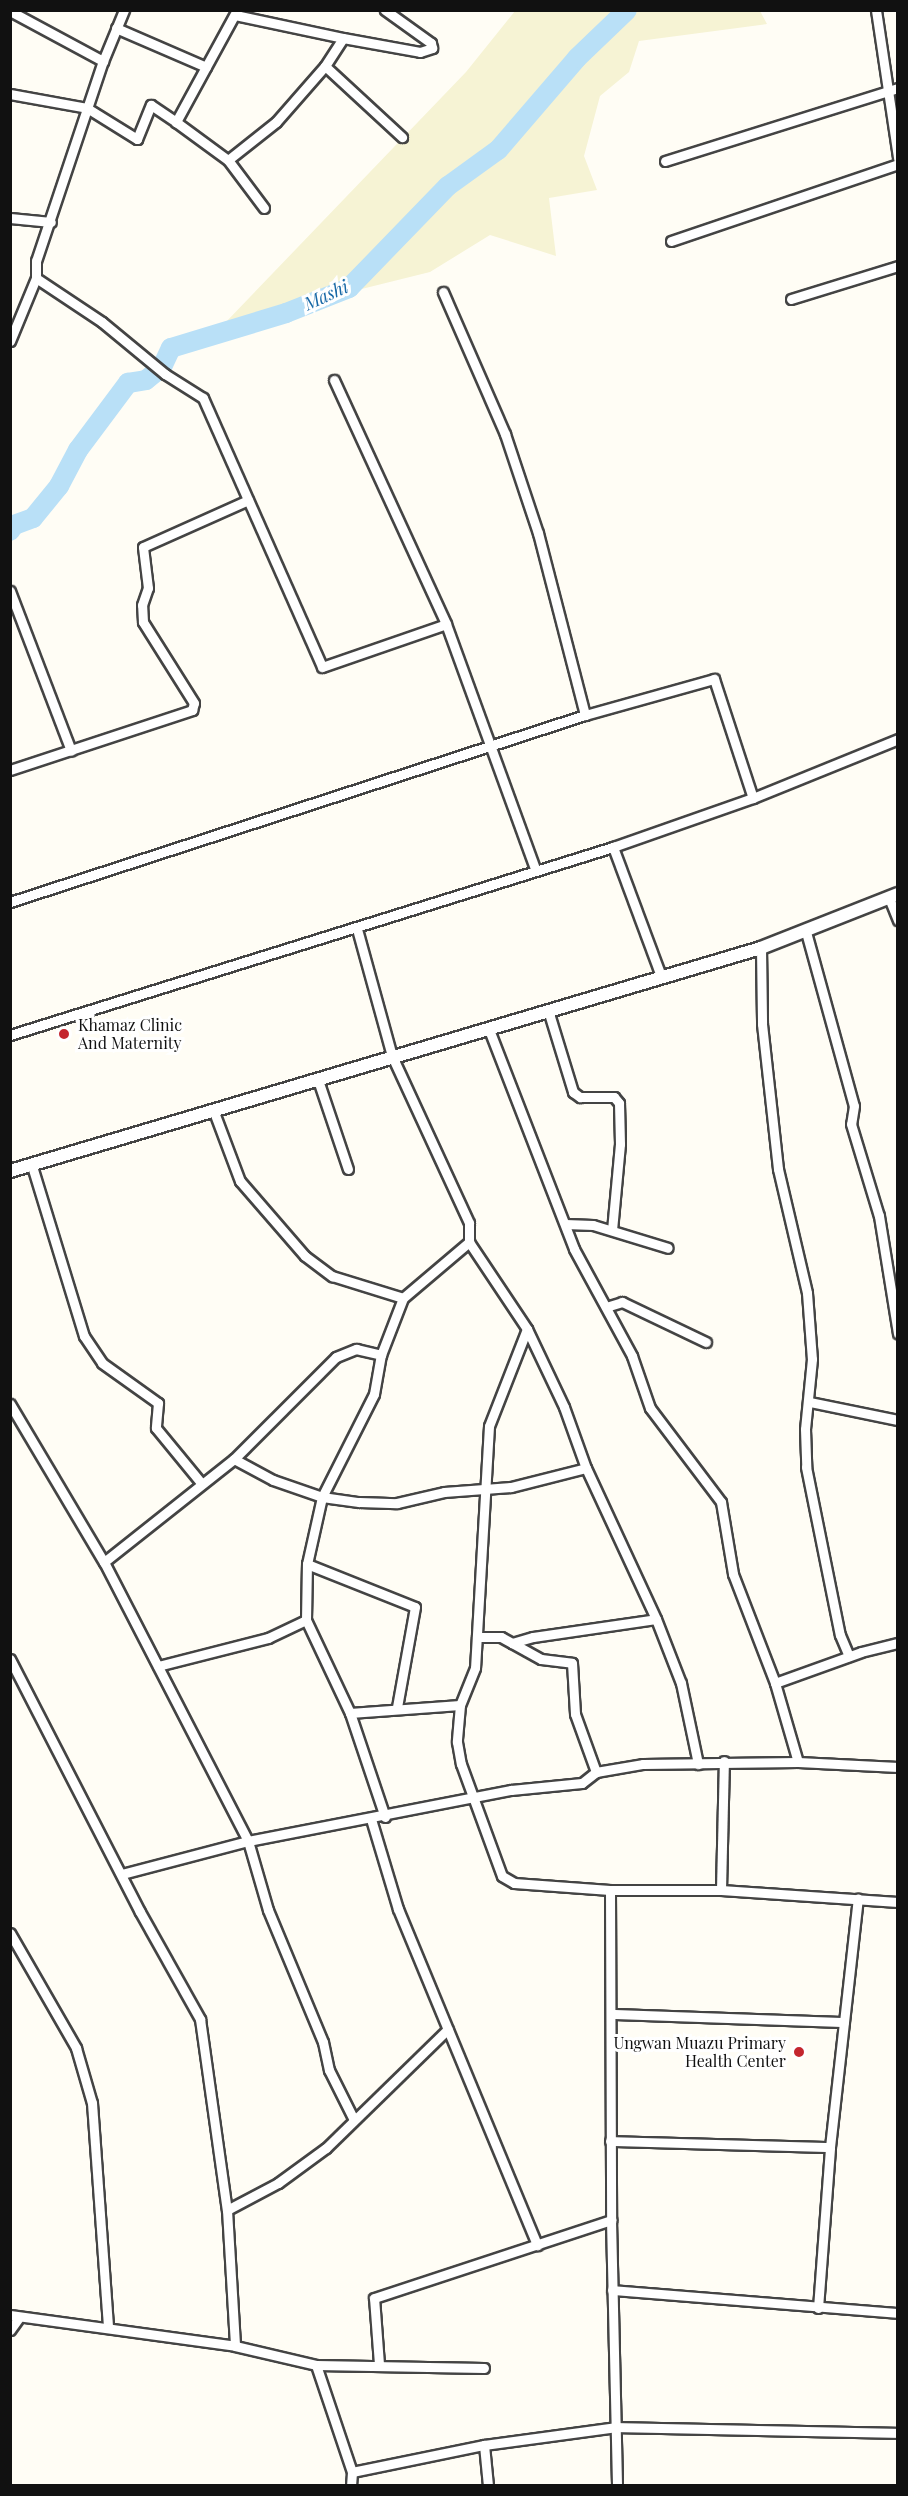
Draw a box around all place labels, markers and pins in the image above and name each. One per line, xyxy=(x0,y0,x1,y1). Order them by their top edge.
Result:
place label: Khamaz Clinic And Maternity xyxy=(78,1015,182,1053)
marker: Khamaz Clinic And Maternity xyxy=(55,1025,73,1043)
place label: Ungwan Muazu Primary Health Center xyxy=(613,2033,786,2071)
marker: Ungwan Muazu Primary Health Center xyxy=(790,2043,808,2061)

